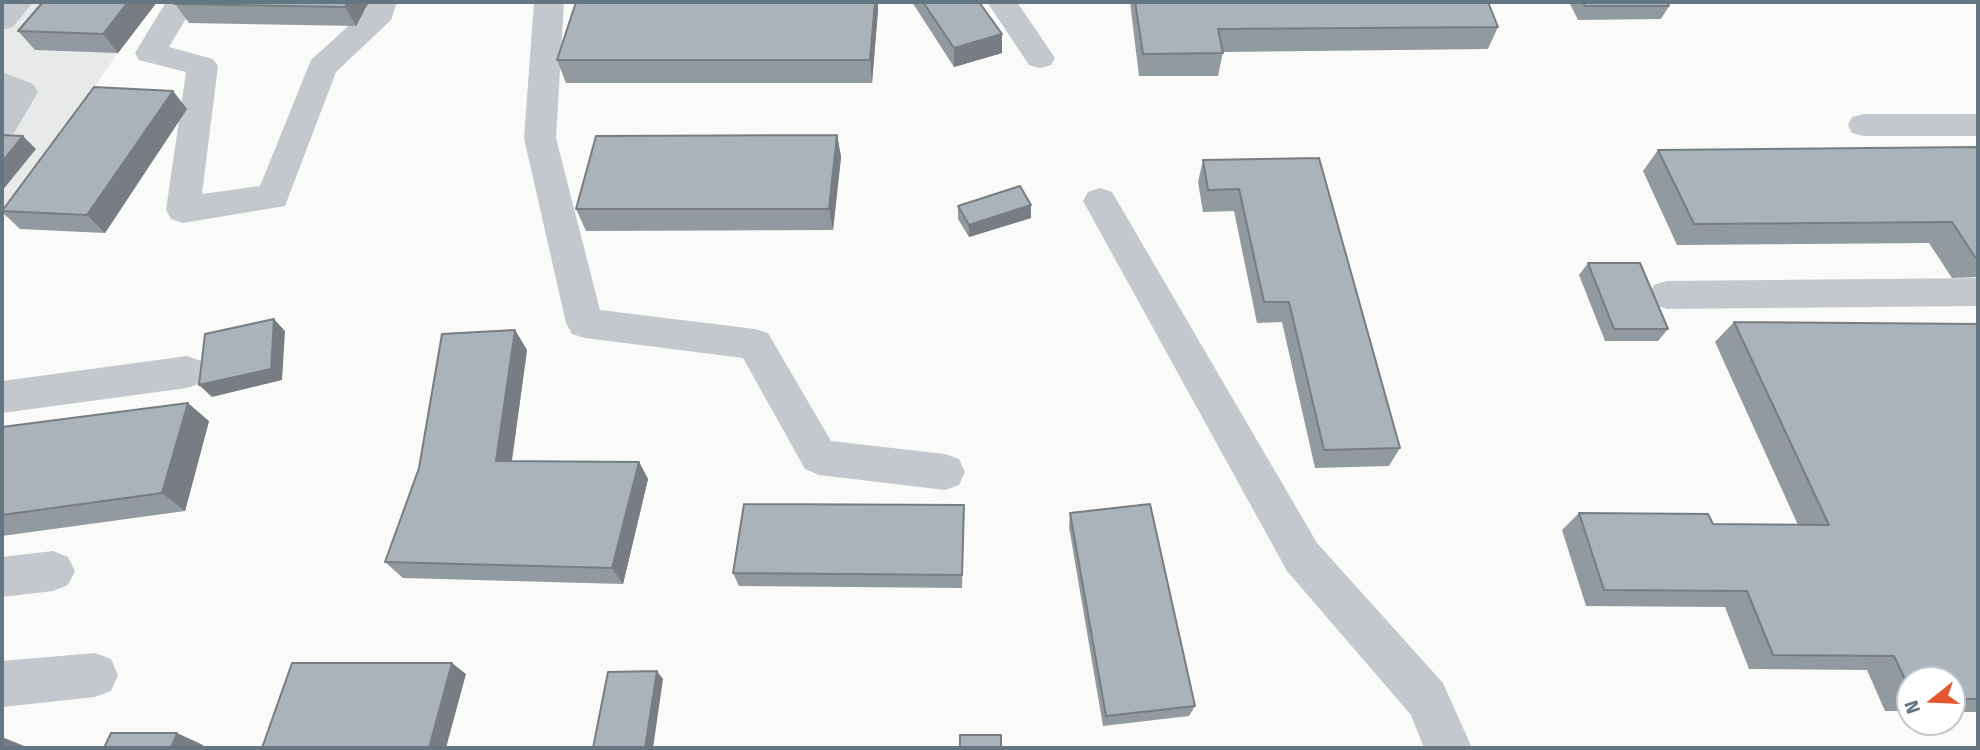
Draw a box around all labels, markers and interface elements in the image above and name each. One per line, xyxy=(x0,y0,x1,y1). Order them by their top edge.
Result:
north arrow xyxy=(1896,666,1966,736)
text: N xyxy=(1900,697,1925,717)

